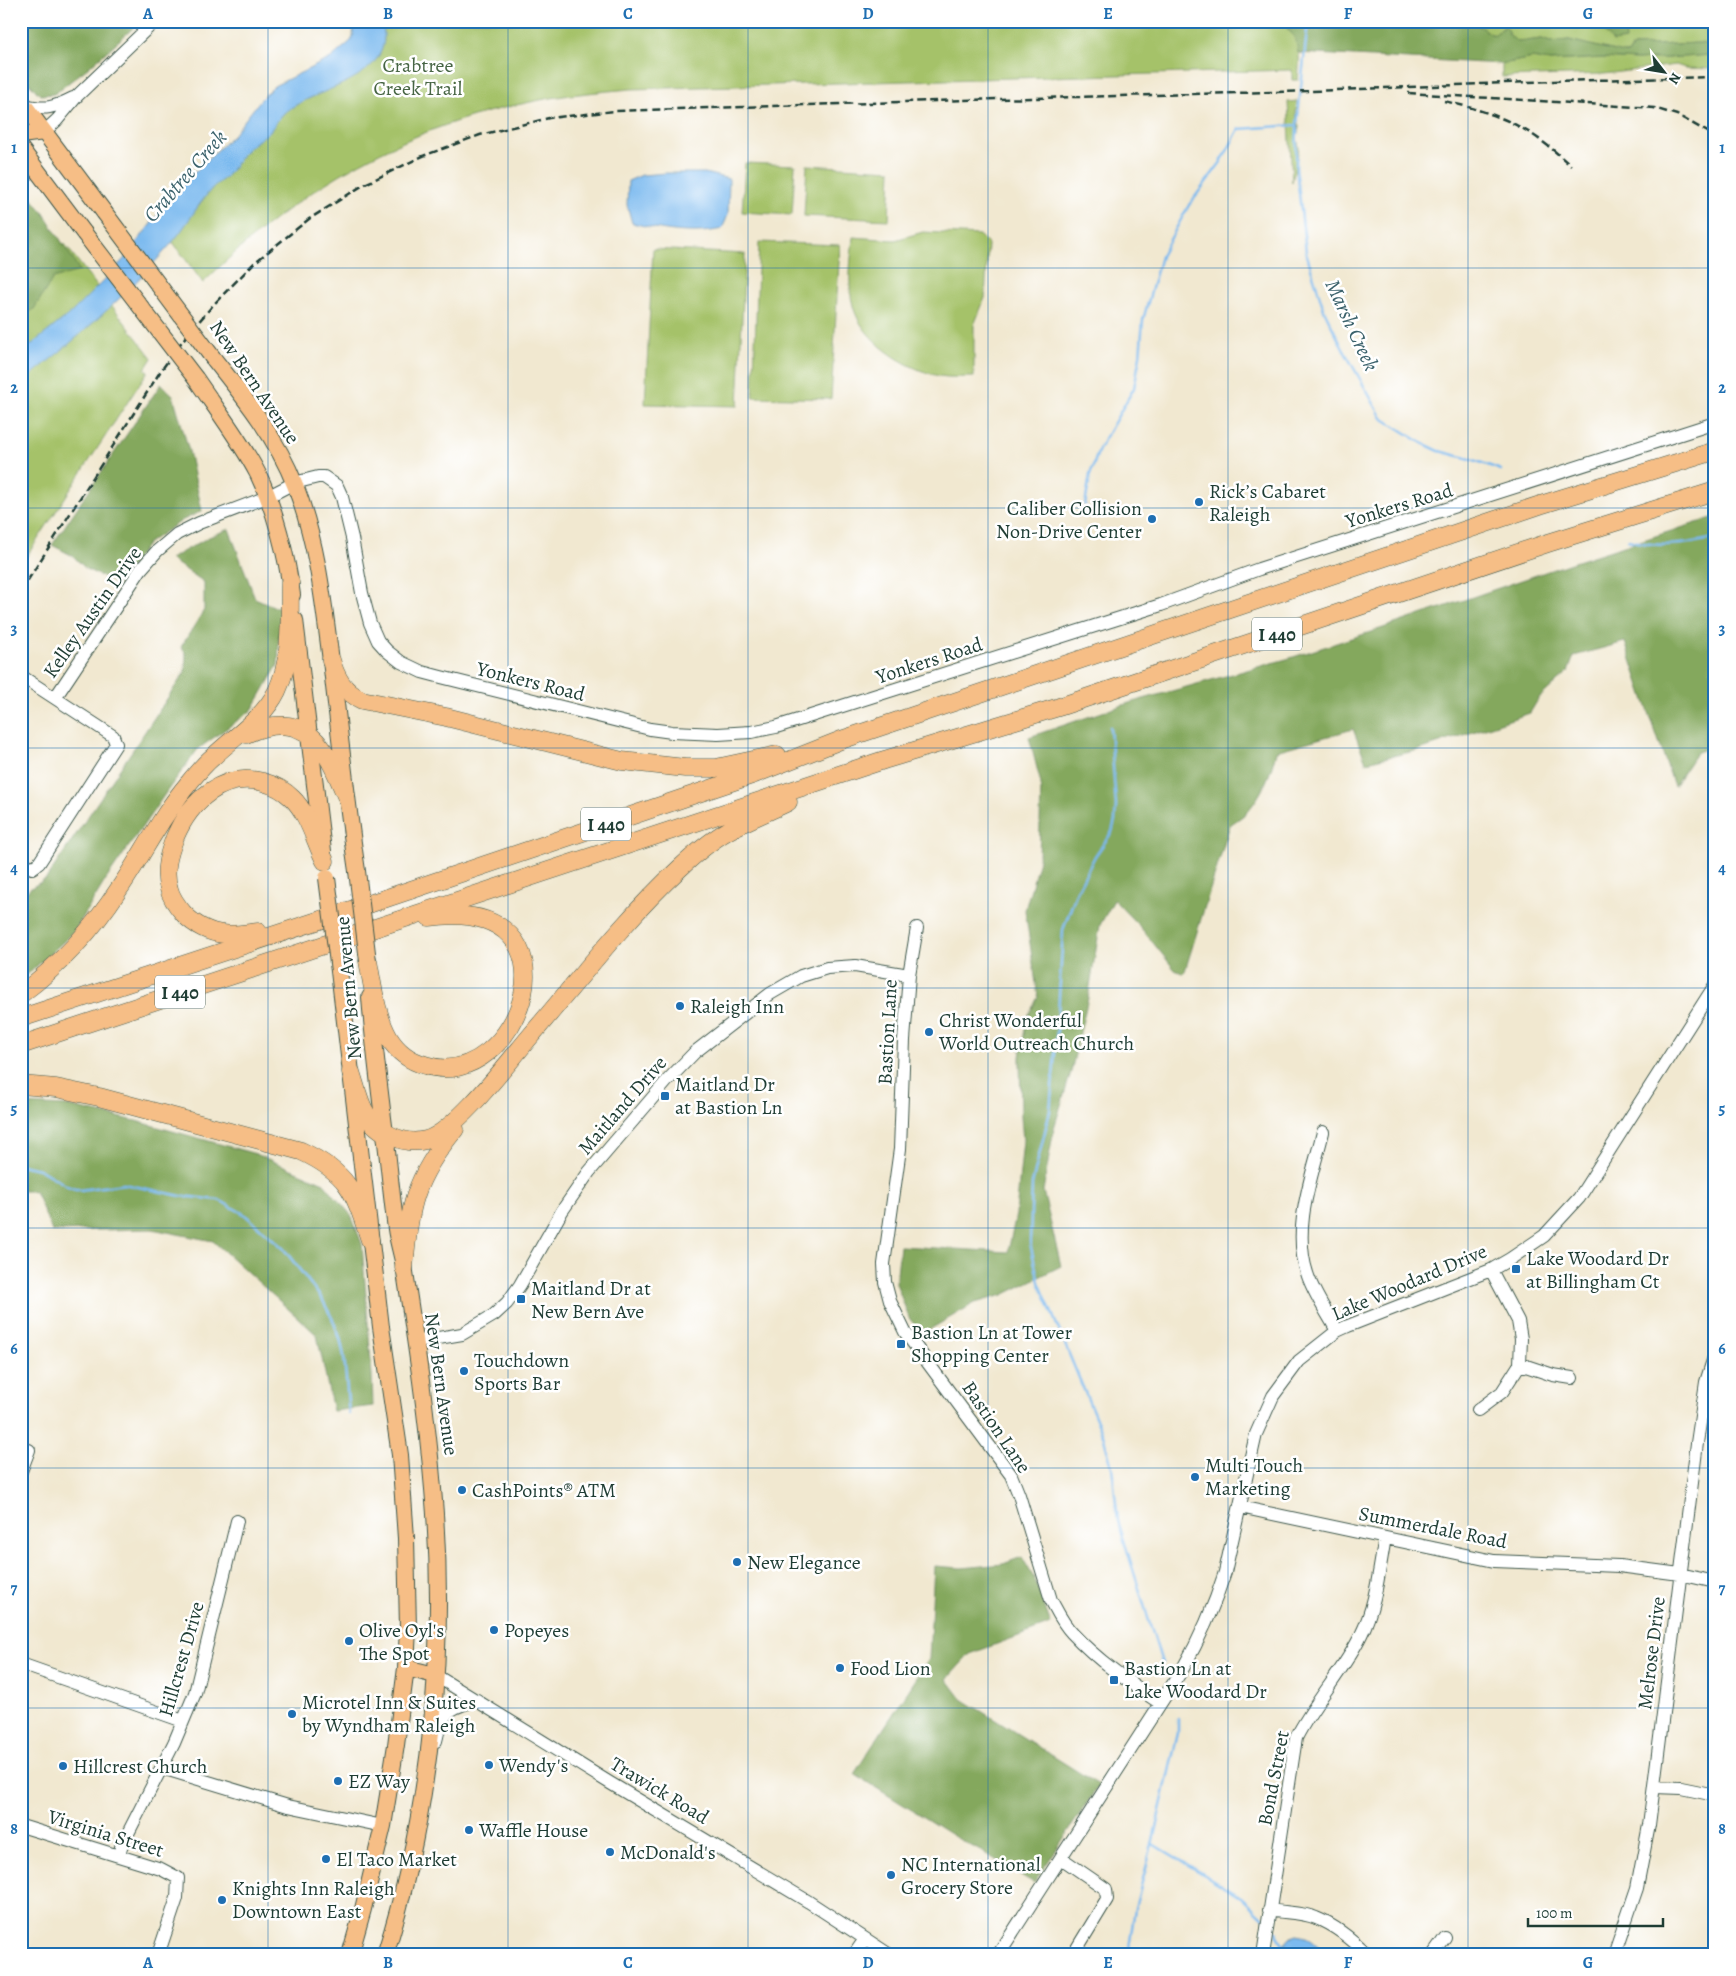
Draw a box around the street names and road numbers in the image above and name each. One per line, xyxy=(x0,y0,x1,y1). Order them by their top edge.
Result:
street label: New Bern Avenue xyxy=(203,315,306,449)
street label: Yonkers Road xyxy=(1341,476,1456,535)
street label: Kelley Austin Drive xyxy=(37,541,148,683)
road number: I 440 xyxy=(1252,618,1302,650)
street label: Yonkers Road xyxy=(871,630,986,691)
street label: Yonkers Road xyxy=(473,655,588,708)
road number: I 440 xyxy=(581,808,631,841)
street label: New Bern Avenue xyxy=(329,915,368,1061)
road number: I 440 xyxy=(155,976,205,1009)
street label: Bastion Lane xyxy=(871,978,904,1086)
street label: Maitland Drive xyxy=(572,1050,673,1161)
street label: Lake Woodard Drive xyxy=(1327,1238,1491,1327)
street label: New Bern Avenue xyxy=(418,1311,465,1457)
street label: Bastion Lane xyxy=(956,1376,1037,1479)
street label: Summerdale Road xyxy=(1356,1500,1510,1555)
street label: Melrose Drive xyxy=(1631,1595,1672,1711)
street label: Hillcrest Drive xyxy=(152,1598,211,1720)
street label: Bond Street xyxy=(1251,1728,1296,1828)
street label: Trawick Road xyxy=(605,1750,714,1831)
street label: Virginia Street xyxy=(44,1803,167,1864)

